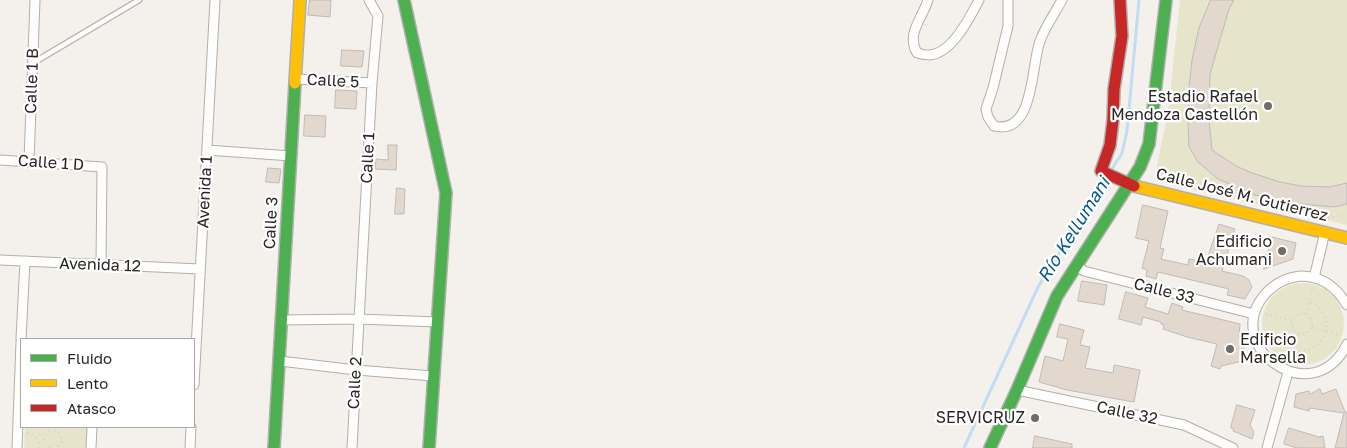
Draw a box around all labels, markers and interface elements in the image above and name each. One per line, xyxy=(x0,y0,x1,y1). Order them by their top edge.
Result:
street label: Calle 1 B xyxy=(21,48,43,114)
street label: Calle 5 xyxy=(306,70,360,92)
place label: Estadio Rafael Mendoza Castellón xyxy=(1111,87,1258,125)
marker: Estadio Rafael Mendoza Castellón xyxy=(1262,100,1274,112)
street label: Calle 1 xyxy=(357,132,379,184)
street label: Calle 1 D xyxy=(17,151,85,175)
street label: Avenida 1 xyxy=(194,155,216,229)
street label: Calle José M. Gutierrez xyxy=(1154,164,1330,226)
water label: Río Kellumani xyxy=(1033,174,1115,286)
street label: Calle 3 xyxy=(260,196,282,250)
place label: Edificio Achumani xyxy=(1196,232,1272,270)
marker: Edificio Achumani xyxy=(1276,245,1288,257)
street label: Avenida 12 xyxy=(59,254,141,276)
street label: Calle 33 xyxy=(1132,274,1196,308)
place label: Edificio Marsella xyxy=(1240,330,1306,368)
legend xyxy=(20,338,195,428)
marker: Edificio Marsella xyxy=(1224,343,1236,355)
text: Fluido xyxy=(67,349,112,367)
street label: Calle 2 xyxy=(344,356,366,410)
text: Lento xyxy=(67,374,108,392)
street label: Calle 32 xyxy=(1095,397,1159,429)
text: Atasco xyxy=(67,399,116,417)
place label: SERVICRUZ xyxy=(936,408,1025,428)
marker: SERVICRUZ xyxy=(1029,412,1041,424)

